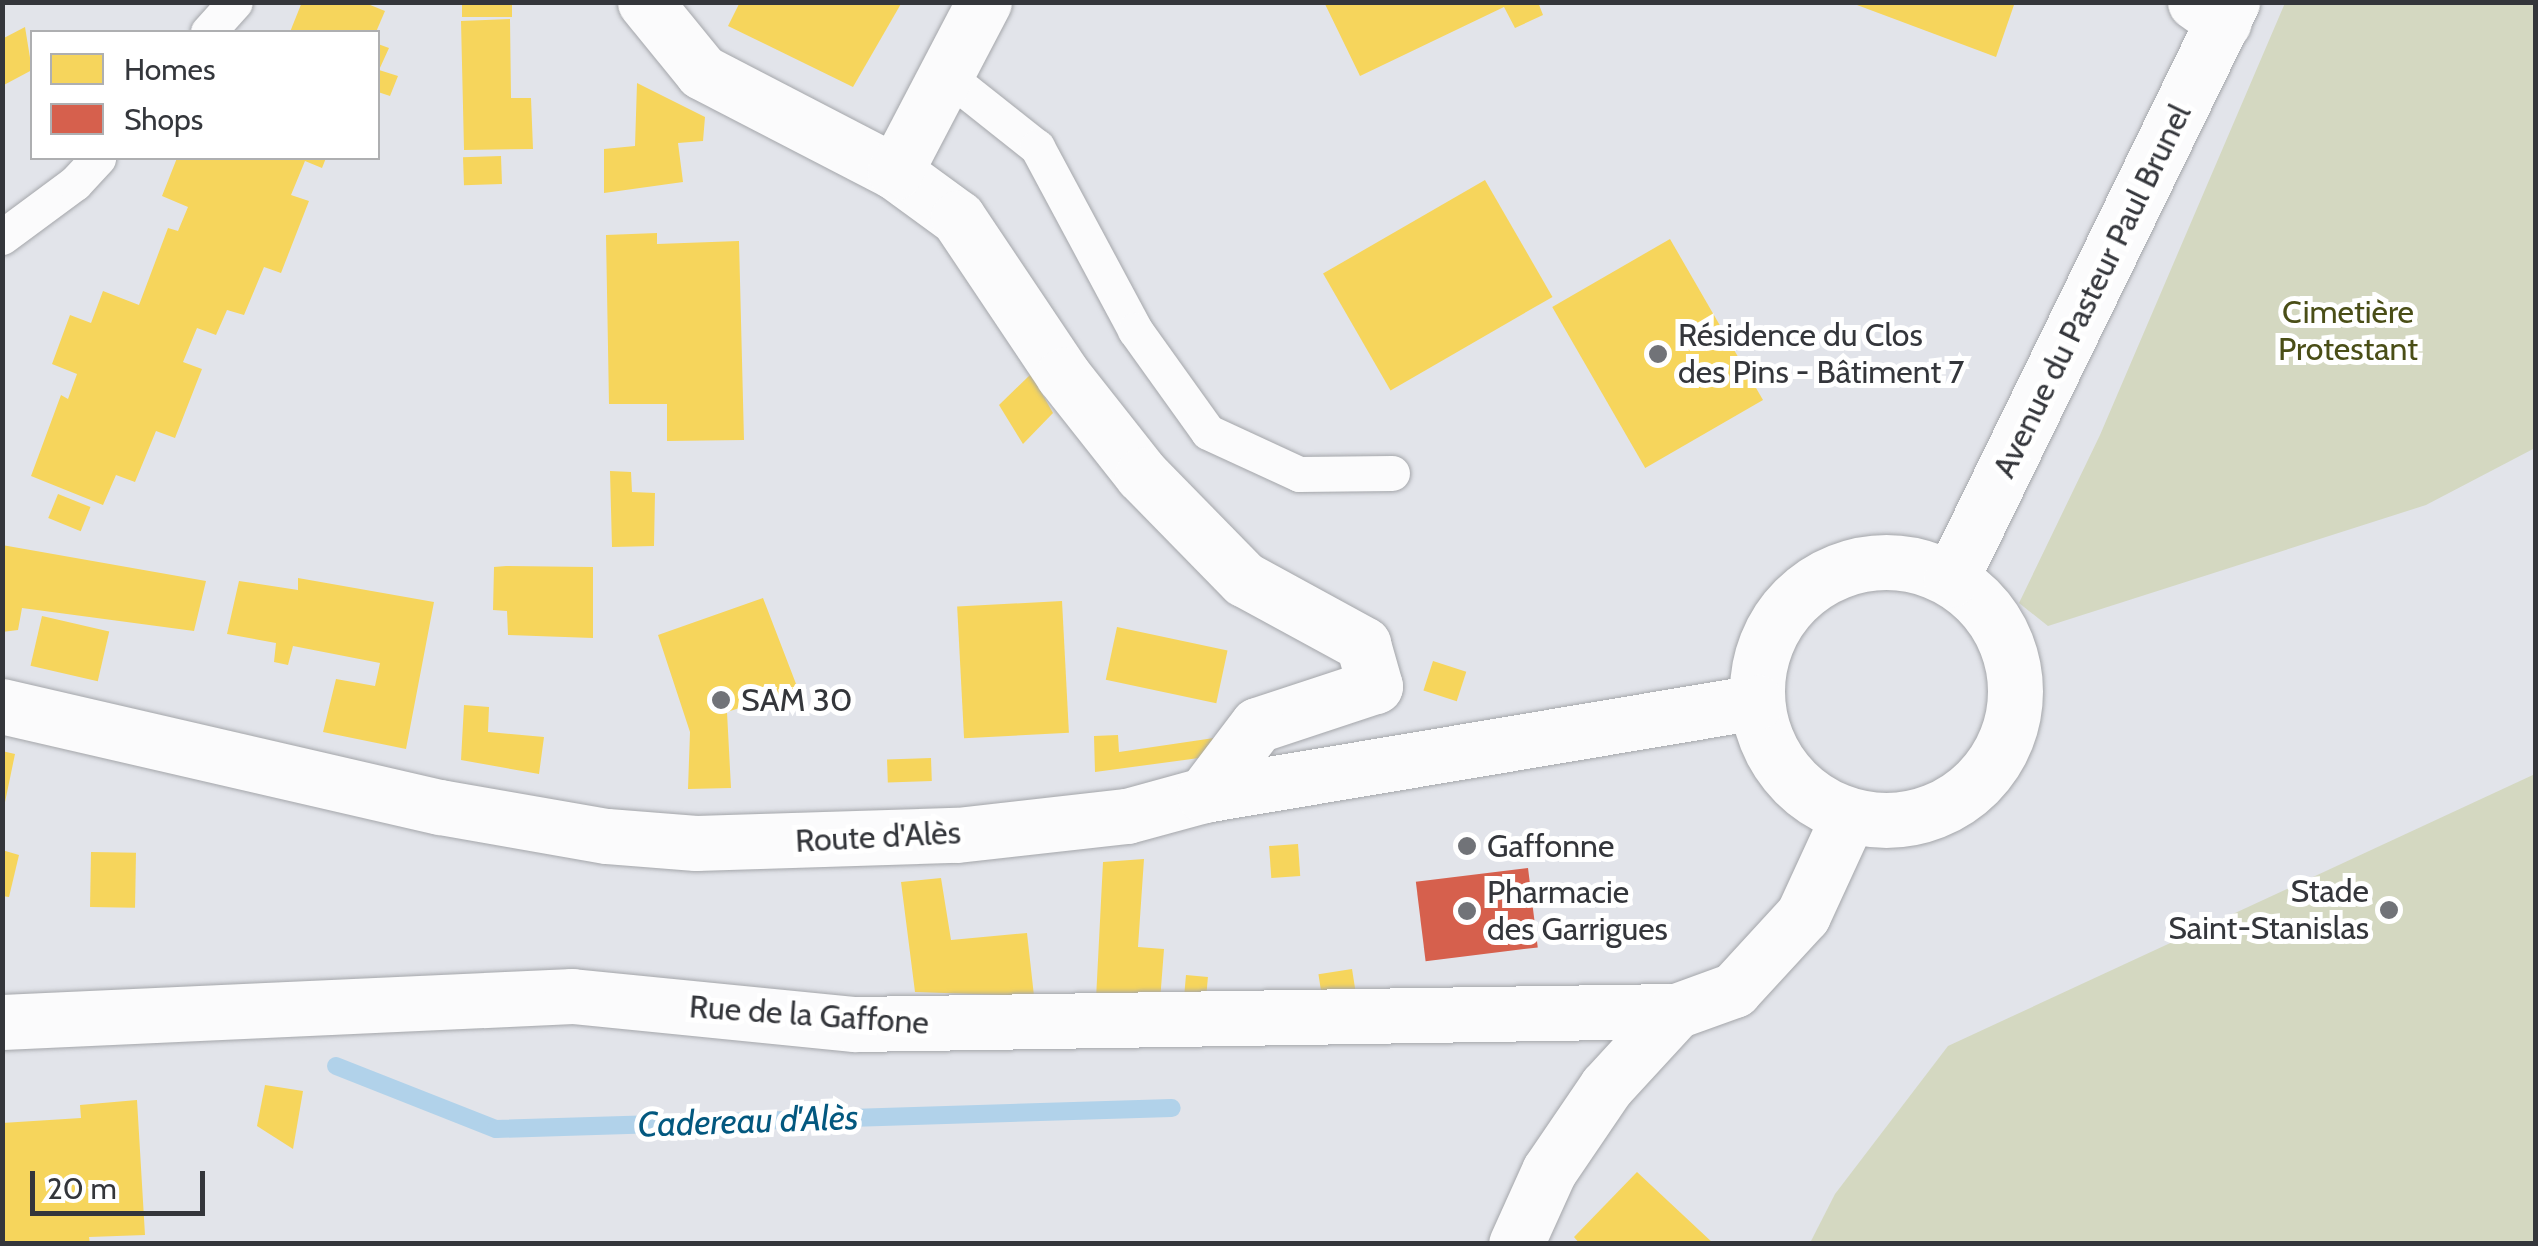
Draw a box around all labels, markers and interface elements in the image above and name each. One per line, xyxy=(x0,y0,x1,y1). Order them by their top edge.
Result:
legend xyxy=(30,30,380,160)
text: Homes xyxy=(124,51,215,88)
street label: Avenue du Pasteur Paul Brunel xyxy=(1985,98,2199,484)
text: Shops xyxy=(124,101,203,138)
park label: Cimetière Protestant xyxy=(2278,294,2418,369)
place label: Résidence du Clos des Pins - Bâtiment 7 xyxy=(1678,317,1964,392)
marker: Résidence du Clos des Pins - Bâtiment 7 xyxy=(1647,343,1669,365)
place label: SAM 30 xyxy=(741,681,852,719)
marker: SAM 30 xyxy=(710,689,732,711)
street label: Route d'Alès xyxy=(794,813,962,861)
place label: Gaffonne xyxy=(1487,827,1614,865)
marker: Gaffonne xyxy=(1456,835,1478,857)
place label: Stade Saint-Stanislas xyxy=(2168,873,2369,948)
place label: Pharmacie des Garrigues xyxy=(1487,874,1668,949)
marker: Stade Saint-Stanislas xyxy=(2378,899,2400,921)
marker: Pharmacie des Garrigues xyxy=(1456,900,1478,922)
street label: Rue de la Gaffone xyxy=(688,987,930,1043)
water label: Cadereau d'Alès xyxy=(637,1096,859,1146)
scale bar xyxy=(35,1151,210,1213)
text: 20 m xyxy=(47,1170,117,1207)

